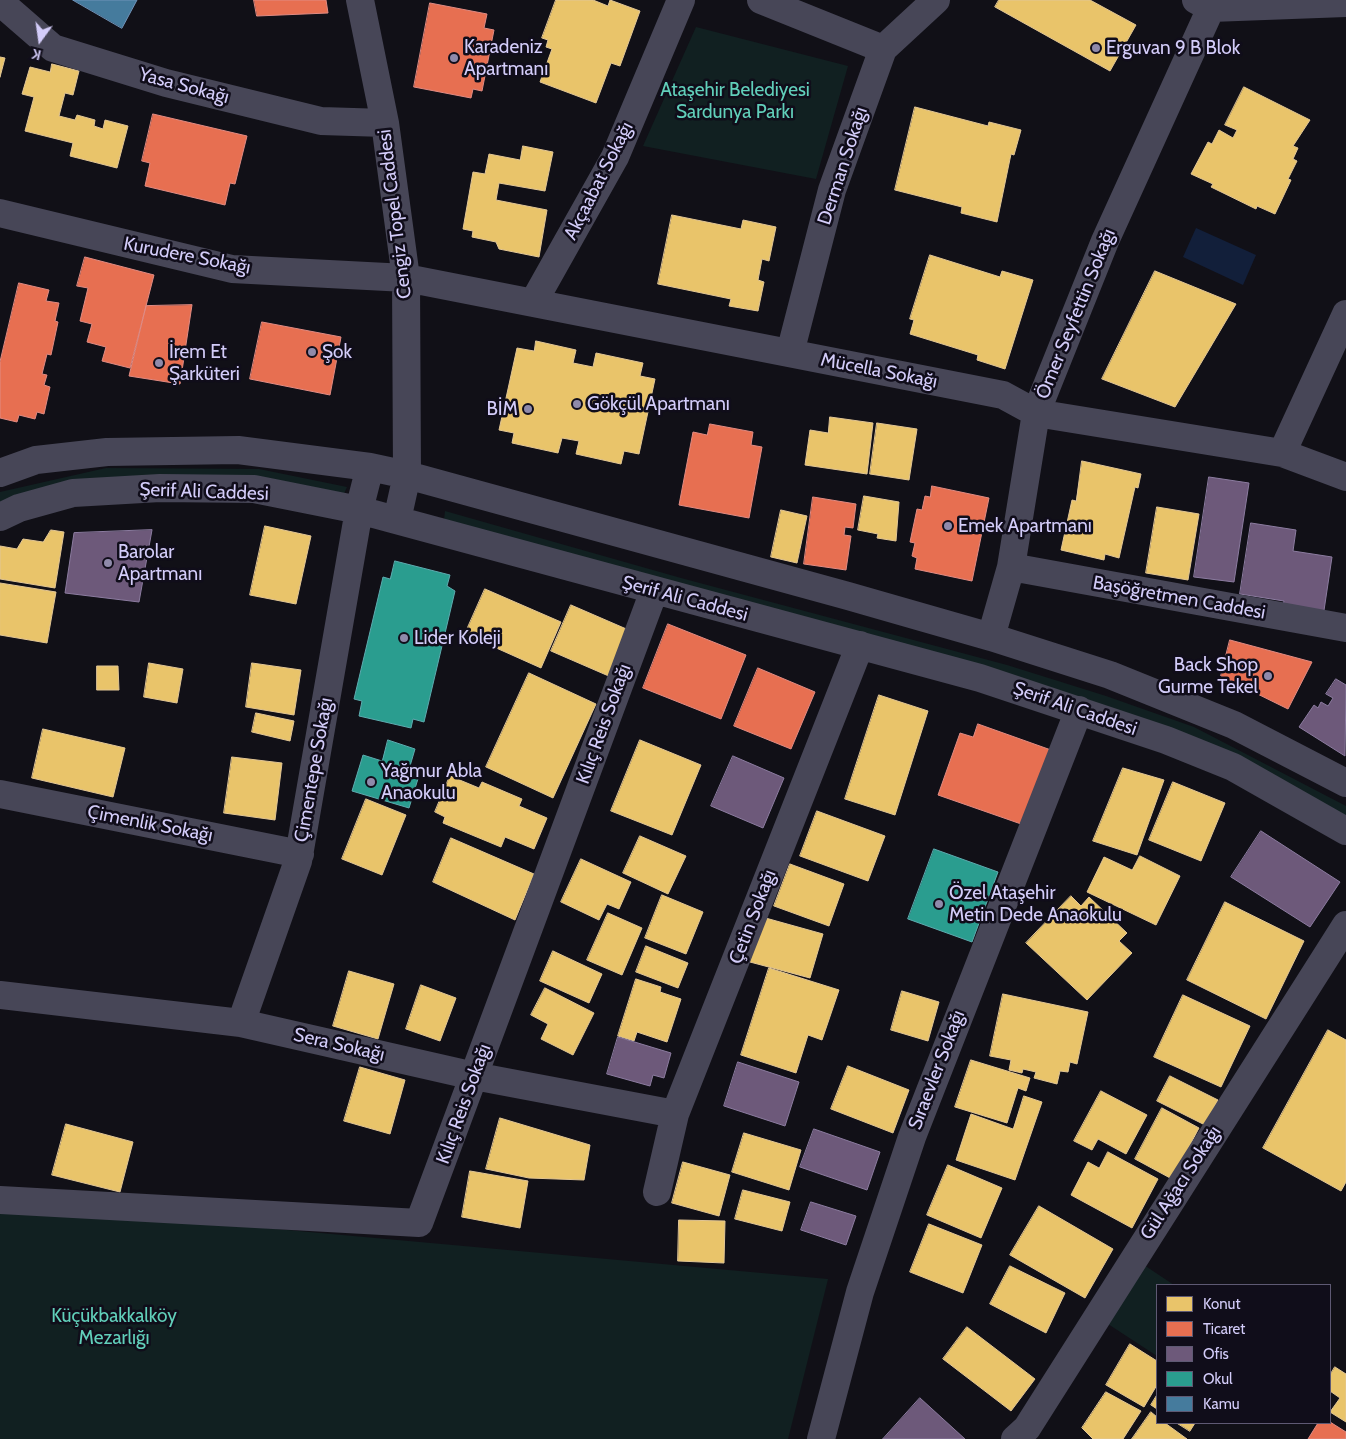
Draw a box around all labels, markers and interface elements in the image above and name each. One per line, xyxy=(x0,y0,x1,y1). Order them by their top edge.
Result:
north arrow xyxy=(15,15,65,65)
place label: Karadeniz Apartmanı xyxy=(464,36,548,80)
place label: Erguvan 9 B Blok xyxy=(1106,37,1240,59)
marker: Erguvan 9 B Blok xyxy=(1090,42,1102,54)
text: K xyxy=(30,45,43,64)
marker: Karadeniz Apartmanı xyxy=(448,52,460,64)
street label: Yasa Sokağı xyxy=(136,63,232,109)
park label: Ataşehir Belediyesi Sardunya Parkı xyxy=(660,79,810,123)
street label: Derman Sokağı xyxy=(813,104,873,228)
street label: Akçaabat Sokağı xyxy=(559,118,639,244)
street label: Cengiz Topel Caddesi xyxy=(373,128,417,300)
street label: Ömer Seyfettin Sokağı xyxy=(1031,226,1121,402)
street label: Kurudere Sokağı xyxy=(122,233,252,279)
place label: İrem Et Şarküteri xyxy=(169,341,240,385)
place label: Şok xyxy=(322,341,352,363)
marker: Şok xyxy=(306,346,318,358)
street label: Mücella Sokağı xyxy=(819,349,939,393)
marker: İrem Et Şarküteri xyxy=(153,357,165,369)
place label: Gökçül Apartmanı xyxy=(587,393,730,415)
place label: BİM xyxy=(486,398,518,420)
marker: Gökçül Apartmanı xyxy=(571,398,583,410)
marker: BİM xyxy=(522,403,534,415)
street label: Şerif Ali Caddesi xyxy=(139,478,269,506)
place label: Emek Apartmanı xyxy=(958,515,1092,537)
marker: Emek Apartmanı xyxy=(942,520,954,532)
place label: Barolar Apartmanı xyxy=(118,541,202,585)
marker: Barolar Apartmanı xyxy=(102,557,114,569)
street label: Şerif Ali Caddesi xyxy=(620,571,750,627)
street label: Başöğretmen Caddesi xyxy=(1091,572,1267,624)
place label: Lider Koleji xyxy=(414,627,501,649)
marker: Lider Koleji xyxy=(398,632,410,644)
place label: Back Shop Gurme Tekel xyxy=(1158,654,1258,698)
street label: Kılıç Reis Sokağı xyxy=(572,661,636,787)
marker: Back Shop Gurme Tekel xyxy=(1262,670,1274,682)
street label: Şerif Ali Caddesi xyxy=(1010,677,1140,741)
street label: Çimentepe Sokağı xyxy=(290,696,338,844)
place label: Yağmur Abla Anaokulu xyxy=(381,760,482,804)
marker: Yağmur Abla Anaokulu xyxy=(365,776,377,788)
street label: Çimenlik Sokağı xyxy=(85,801,215,847)
street label: Çetin Sokağı xyxy=(725,867,781,967)
place label: Özel Ataşehir Metin Dede Anaokulu xyxy=(949,882,1122,926)
marker: Özel Ataşehir Metin Dede Anaokulu xyxy=(933,898,945,910)
street label: Sıraevler Sokağı xyxy=(904,1007,970,1133)
street label: Sera Sokağı xyxy=(291,1023,387,1067)
street label: Kılıç Reis Sokağı xyxy=(432,1041,496,1167)
street label: Gül Ağacı Sokağı xyxy=(1136,1122,1226,1244)
legend xyxy=(1156,1284,1331,1424)
text: Konut xyxy=(1203,1295,1241,1313)
park label: Küçükbakkalköy Mezarlığı xyxy=(51,1305,177,1349)
text: Ticaret xyxy=(1203,1320,1245,1338)
text: Ofis xyxy=(1203,1345,1229,1363)
text: Okul xyxy=(1203,1370,1233,1388)
text: Kamu xyxy=(1203,1395,1240,1413)

